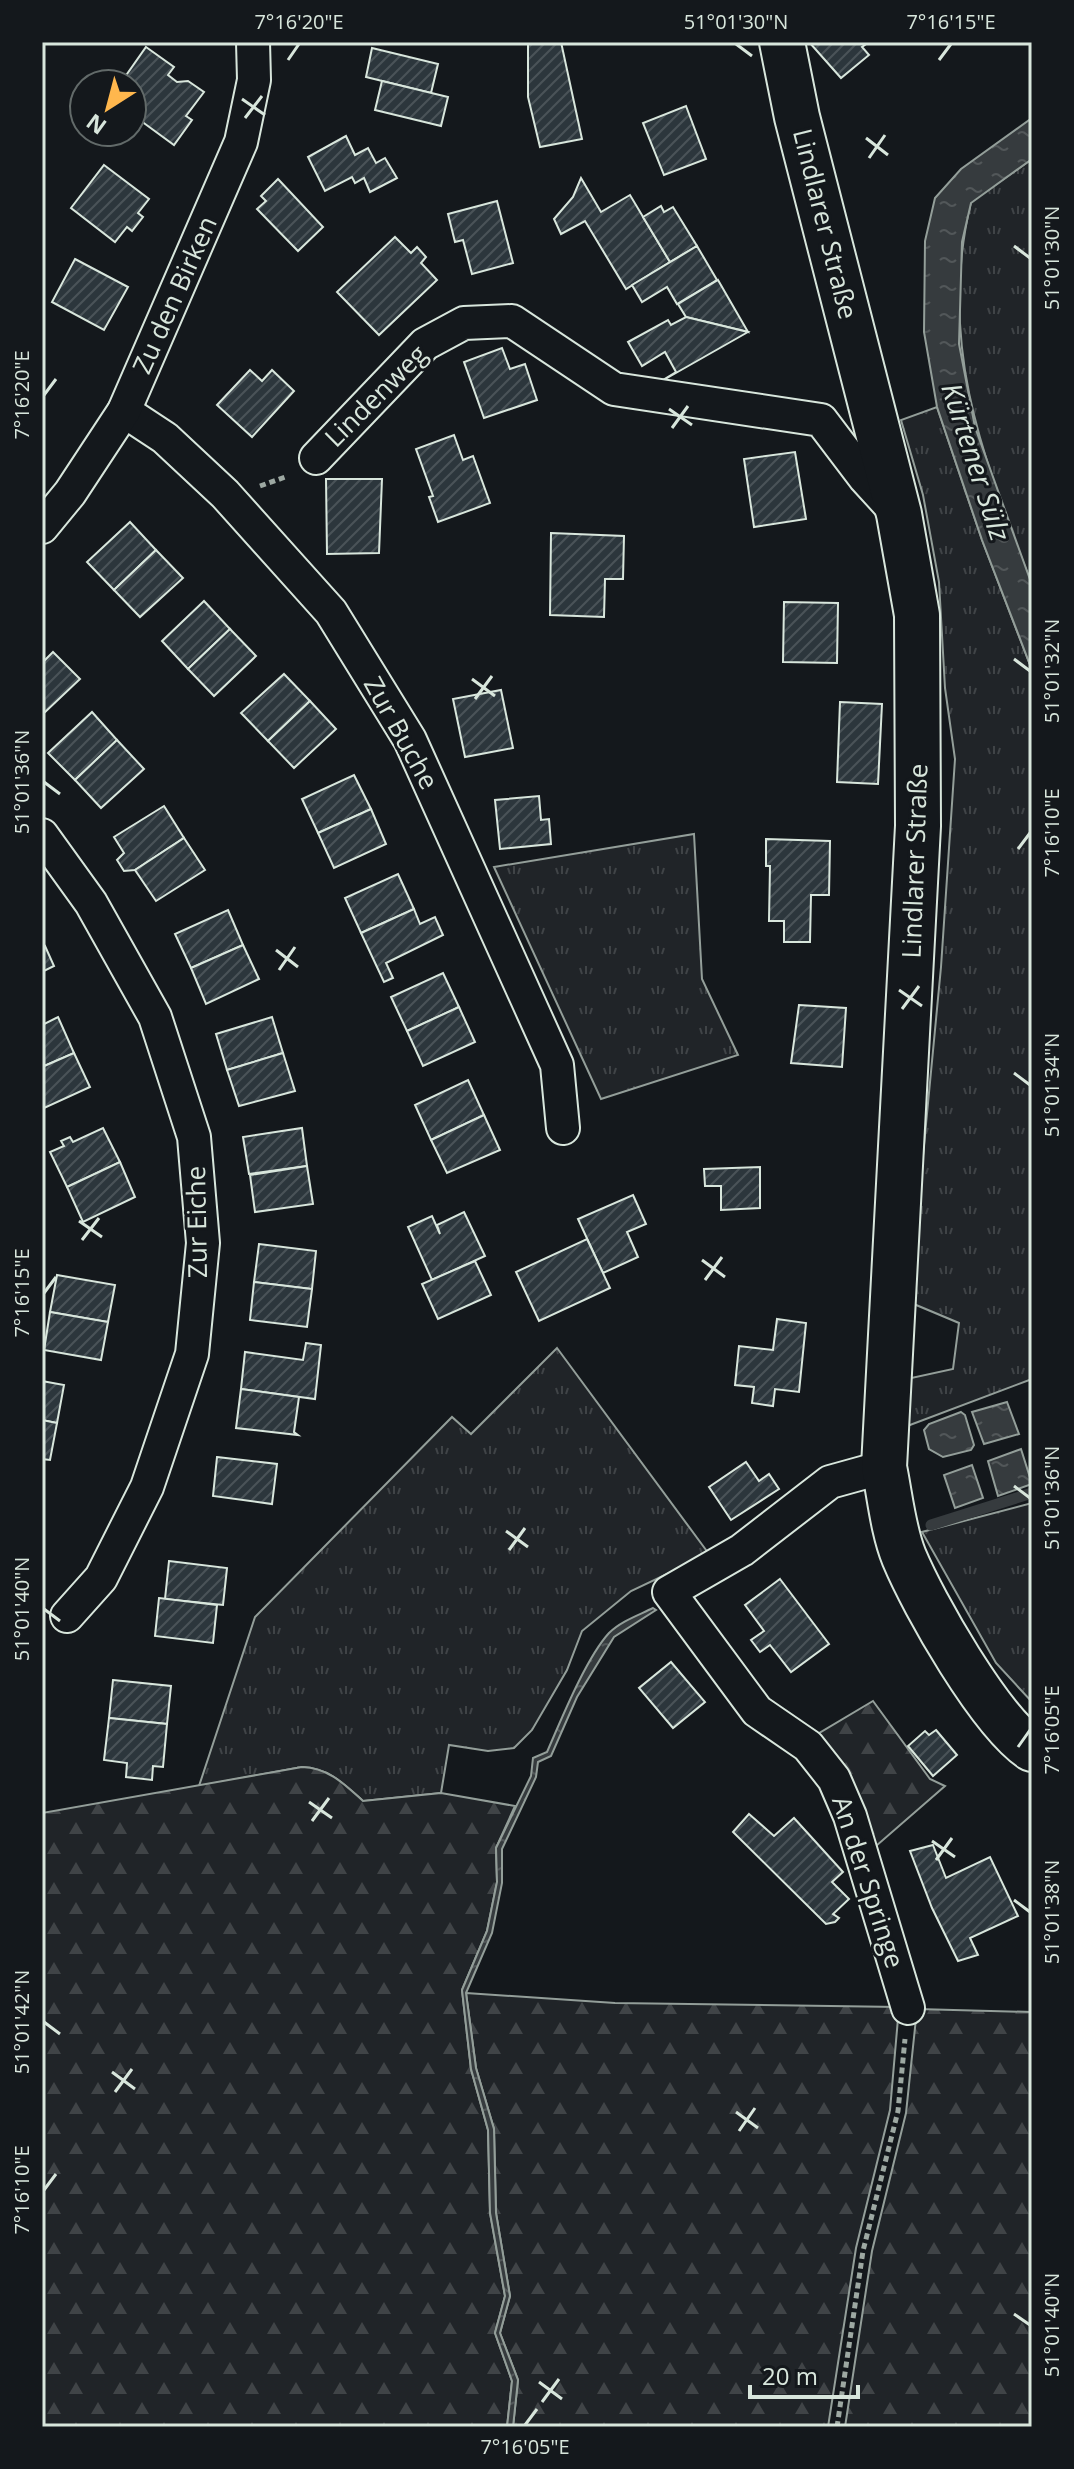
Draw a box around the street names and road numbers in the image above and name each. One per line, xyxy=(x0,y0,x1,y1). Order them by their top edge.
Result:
street label: Lindlarer Straße xyxy=(785,125,867,323)
street label: Zu den Birken xyxy=(123,210,225,379)
street label: Lindenweg xyxy=(316,336,434,454)
street label: Zur Buche xyxy=(356,670,448,795)
street label: Lindlarer Straße xyxy=(893,763,935,959)
street label: Zur Eiche xyxy=(177,1166,215,1278)
street label: An der Springe xyxy=(824,1791,914,1972)

